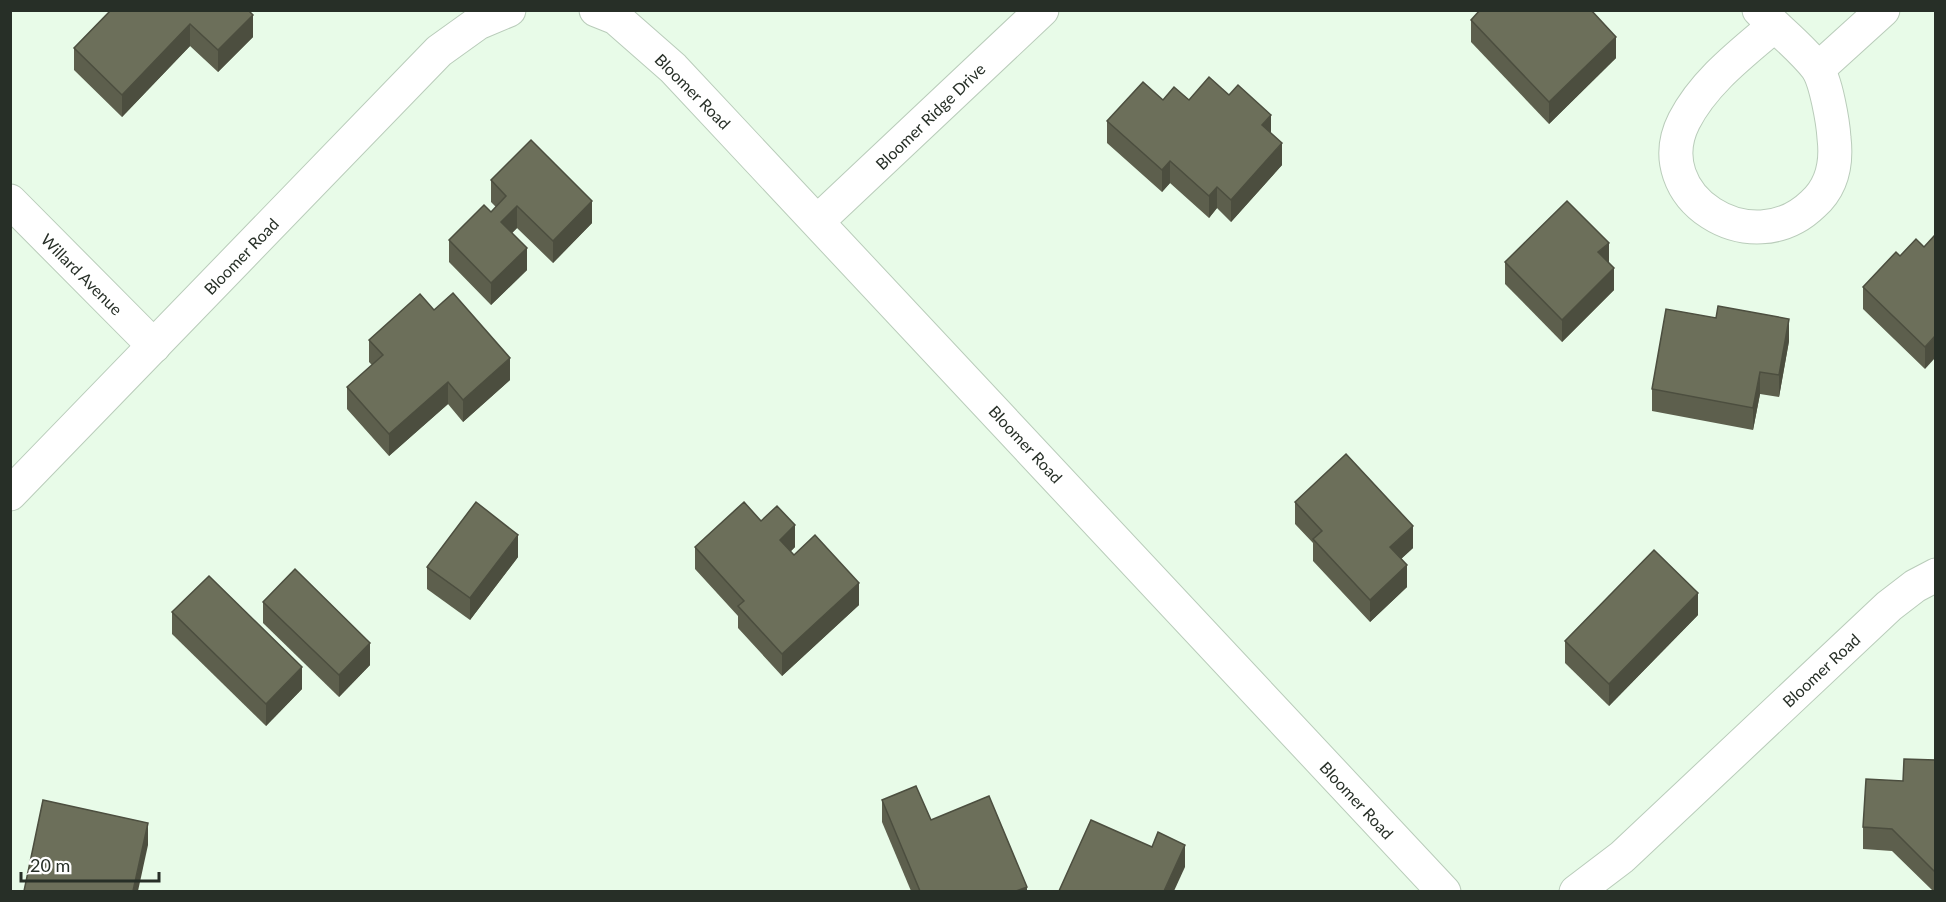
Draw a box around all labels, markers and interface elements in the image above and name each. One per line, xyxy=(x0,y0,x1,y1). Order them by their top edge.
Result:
street label: Bloomer Road xyxy=(651,49,735,133)
street label: Bloomer Ridge Drive xyxy=(871,59,989,173)
street label: Bloomer Road xyxy=(200,214,282,298)
street label: Willard Avenue xyxy=(38,230,126,318)
street label: Bloomer Road xyxy=(985,401,1067,487)
street label: Bloomer Road xyxy=(1778,629,1864,711)
street label: Bloomer Road xyxy=(1316,757,1398,843)
scale bar xyxy=(21,845,159,883)
text: 20 m xyxy=(30,854,70,876)

